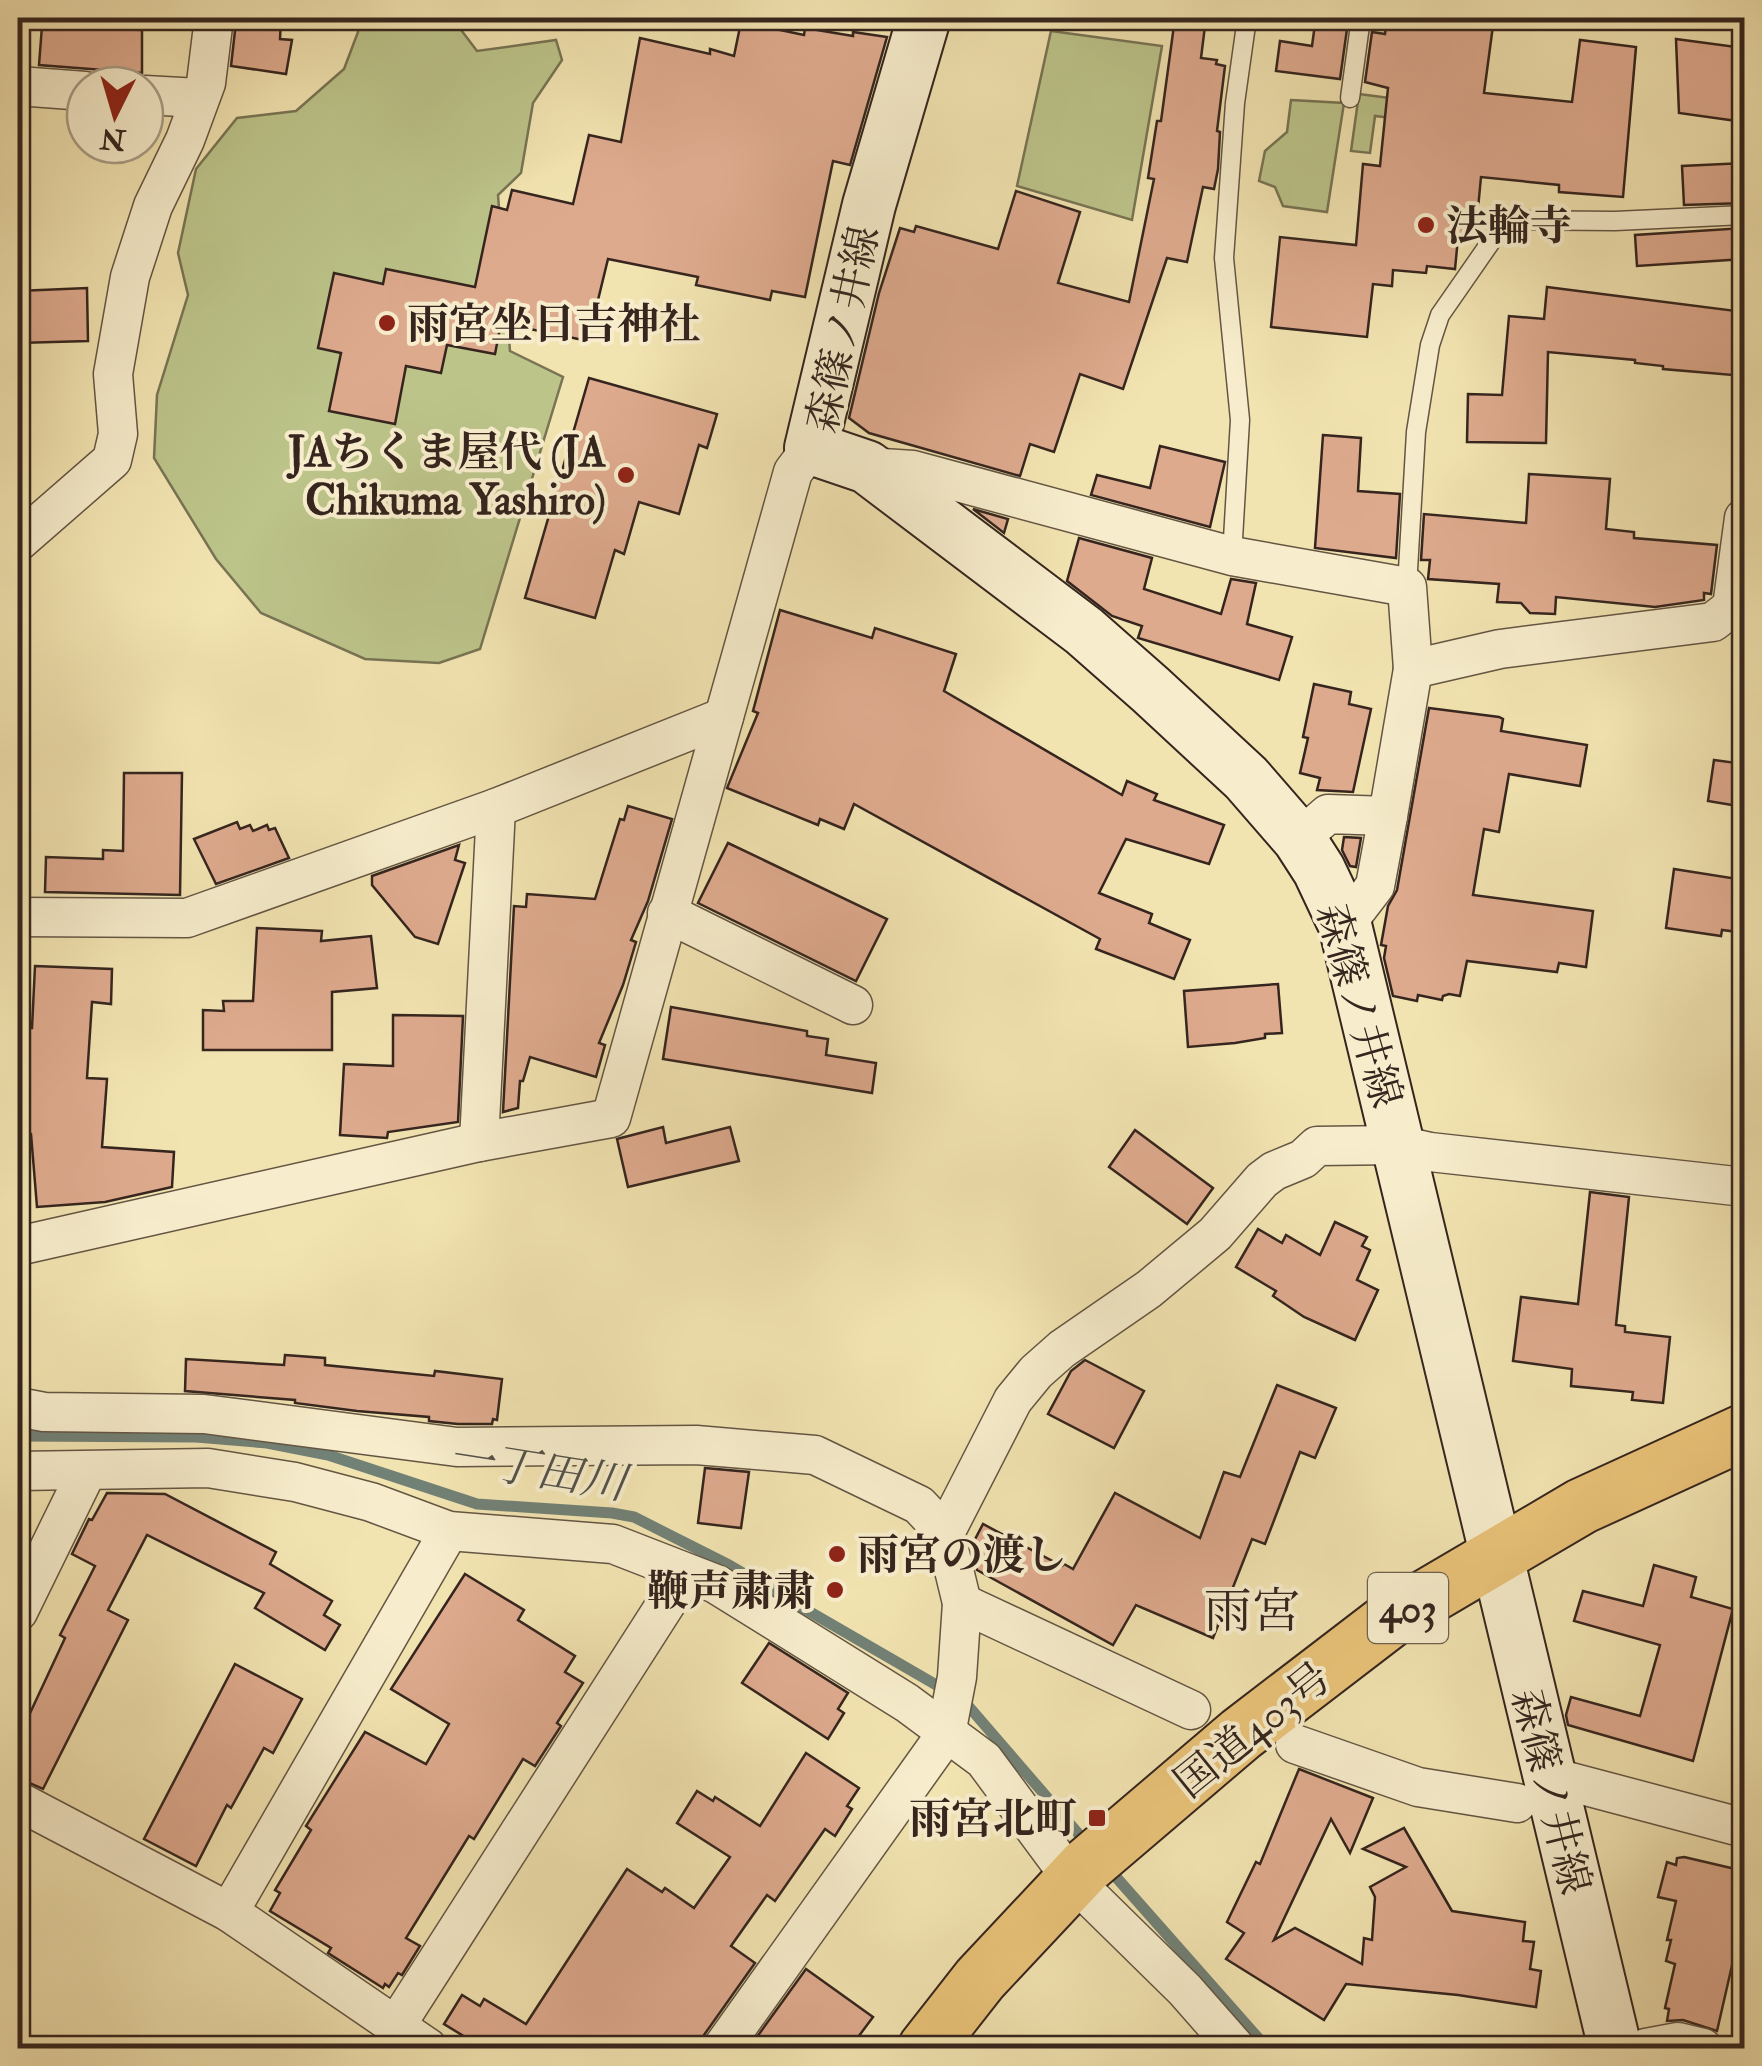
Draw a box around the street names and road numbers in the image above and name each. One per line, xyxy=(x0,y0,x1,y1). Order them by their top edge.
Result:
street label: 森篠ノ井線 xyxy=(797,221,891,438)
street label: 森篠ノ井線 xyxy=(1304,897,1412,1114)
road number: 403 xyxy=(1368,1573,1448,1643)
street label: 国道403号 xyxy=(1165,1652,1342,1809)
street label: 森篠ノ井線 xyxy=(1499,1683,1601,1900)

